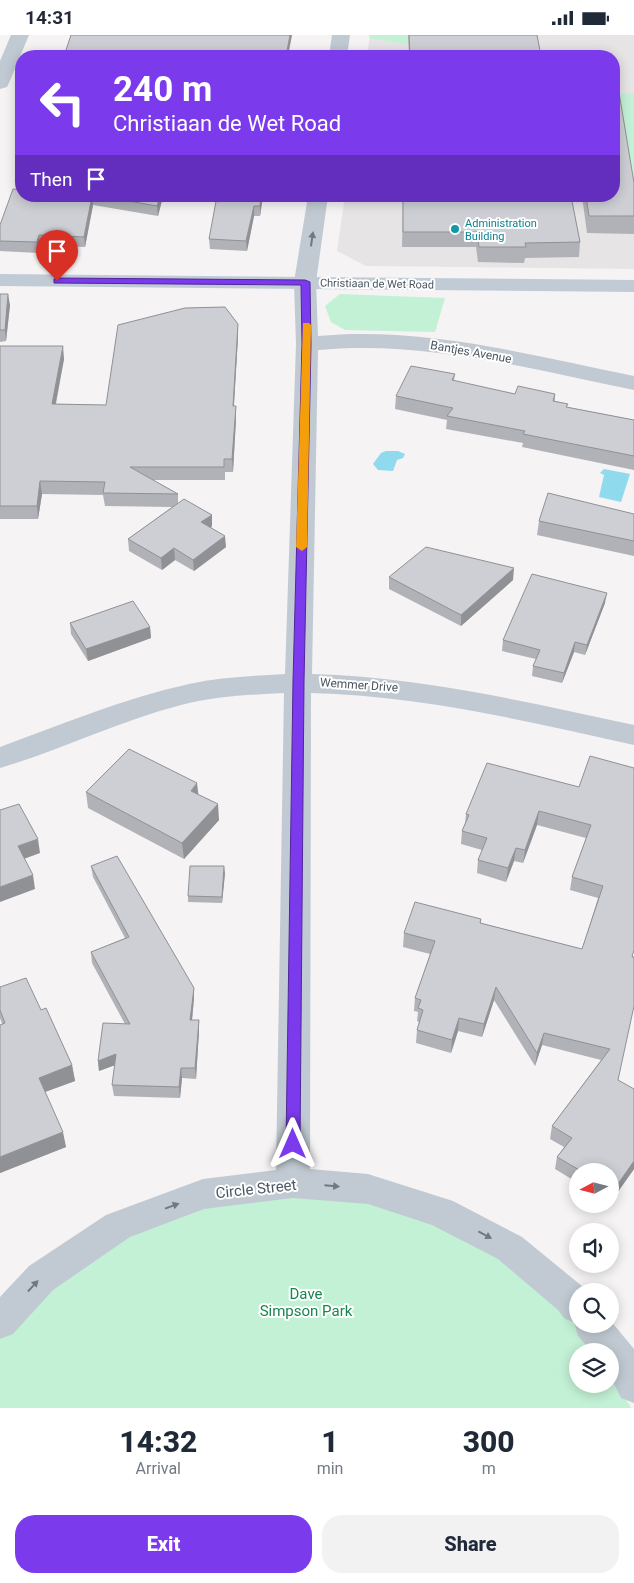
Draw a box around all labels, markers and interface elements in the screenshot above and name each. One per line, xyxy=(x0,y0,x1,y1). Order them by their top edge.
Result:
text: 14:31 xyxy=(25,6,74,29)
text: 240 m xyxy=(113,69,212,110)
icon: left xyxy=(30,70,95,135)
text: Christiaan de Wet Road xyxy=(113,111,341,136)
icon: arrive xyxy=(82,165,110,193)
text: Then xyxy=(30,168,72,191)
place label: Administration Building xyxy=(465,217,537,243)
marker: Administration Building xyxy=(449,223,461,235)
pin xyxy=(36,230,78,281)
one-way arrow xyxy=(308,231,316,247)
icon: arrive xyxy=(43,237,71,265)
street label: Christiaan de Wet Road xyxy=(320,277,434,291)
street label: Bantjes Avenue xyxy=(429,338,513,366)
street label: Wemmer Drive xyxy=(319,675,399,695)
position arrow xyxy=(266,1117,318,1169)
north arrow xyxy=(569,1163,619,1213)
map controls xyxy=(569,1163,619,1393)
street label: Circle Street xyxy=(215,1176,297,1202)
one-way arrow xyxy=(324,1182,340,1190)
one-way arrow xyxy=(165,1202,180,1209)
button: sound xyxy=(569,1223,619,1273)
one-way arrow xyxy=(478,1231,492,1239)
one-way arrow xyxy=(27,1281,39,1293)
button: search xyxy=(569,1283,619,1333)
park label: Dave Simpson Park xyxy=(260,1285,353,1320)
button: layers xyxy=(569,1343,619,1393)
text: 14:32 xyxy=(119,1424,197,1459)
text: 1 xyxy=(321,1424,339,1459)
text: 300 xyxy=(463,1424,515,1459)
text: Arrival xyxy=(136,1459,181,1478)
text: min xyxy=(317,1459,343,1478)
text: m xyxy=(482,1459,496,1478)
button: Exit xyxy=(15,1515,312,1573)
button: Share xyxy=(322,1515,619,1573)

